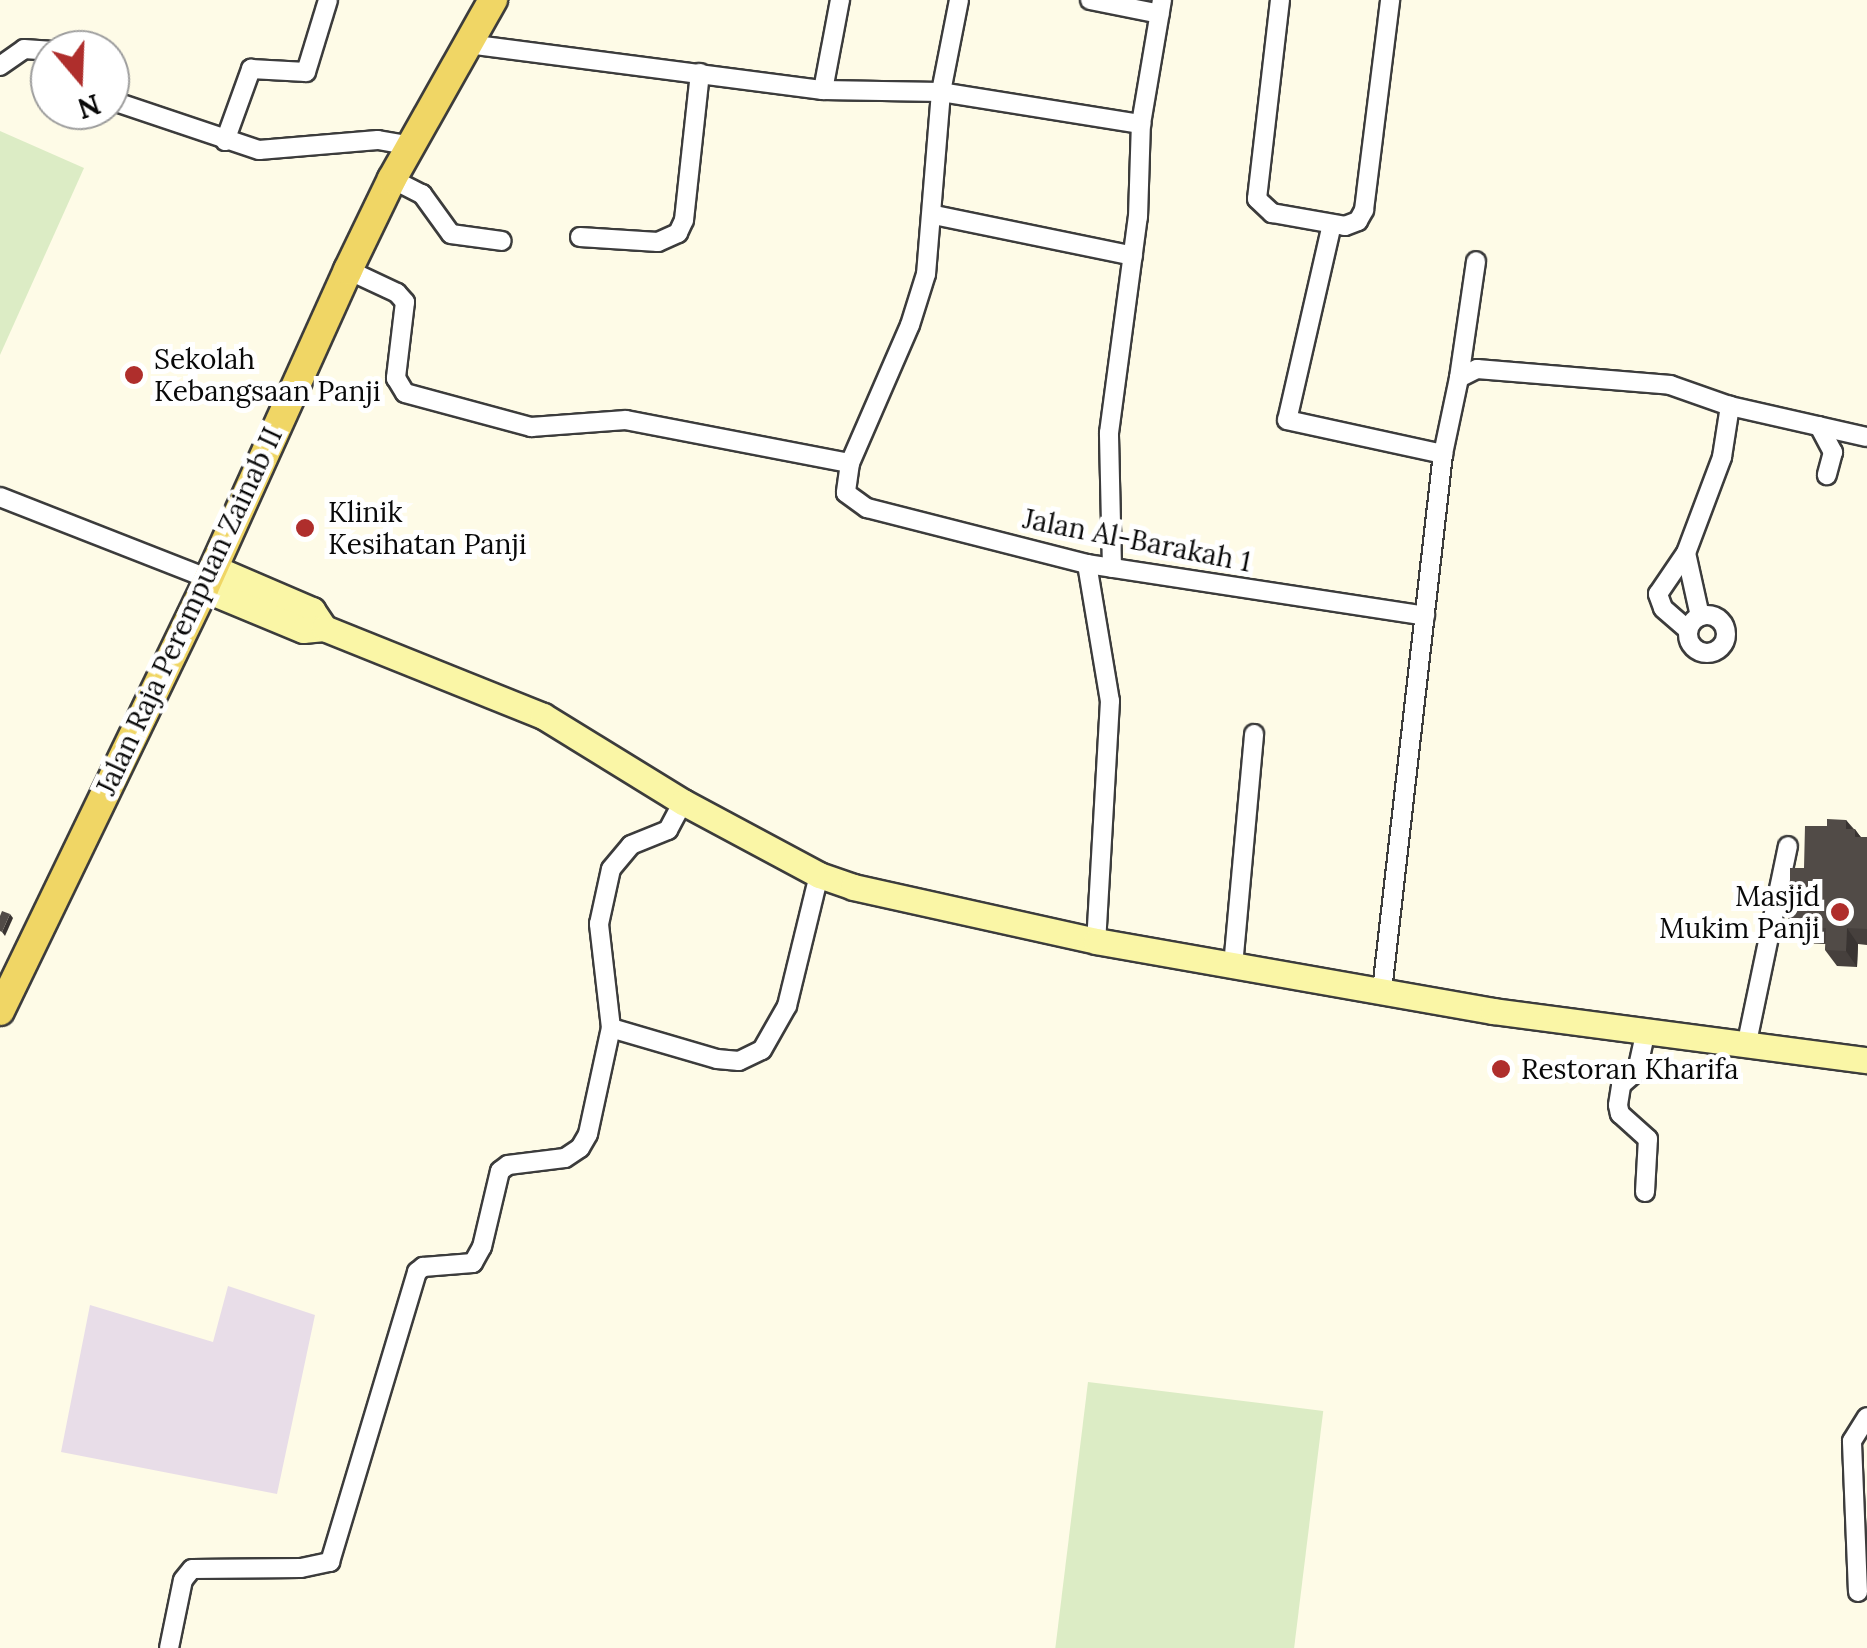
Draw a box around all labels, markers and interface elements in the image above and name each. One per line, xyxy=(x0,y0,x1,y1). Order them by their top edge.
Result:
north arrow xyxy=(30,30,130,130)
text: N xyxy=(73,86,105,127)
place label: Sekolah Kebangsaan Panji xyxy=(154,342,381,408)
marker: Sekolah Kebangsaan Panji xyxy=(123,364,145,386)
street label: Jalan Raja Perempuan Zainab II xyxy=(89,422,289,800)
place label: Klinik Kesihatan Panji xyxy=(328,495,527,561)
street label: Jalan Al-Barakah 1 xyxy=(1020,501,1254,579)
marker: Klinik Kesihatan Panji xyxy=(292,515,318,541)
place label: Masjid Mukim Panji xyxy=(1659,879,1820,945)
marker: Masjid Mukim Panji xyxy=(1829,901,1851,923)
place label: Restoran Kharifa xyxy=(1521,1052,1739,1086)
marker: Restoran Kharifa xyxy=(1490,1058,1512,1080)

